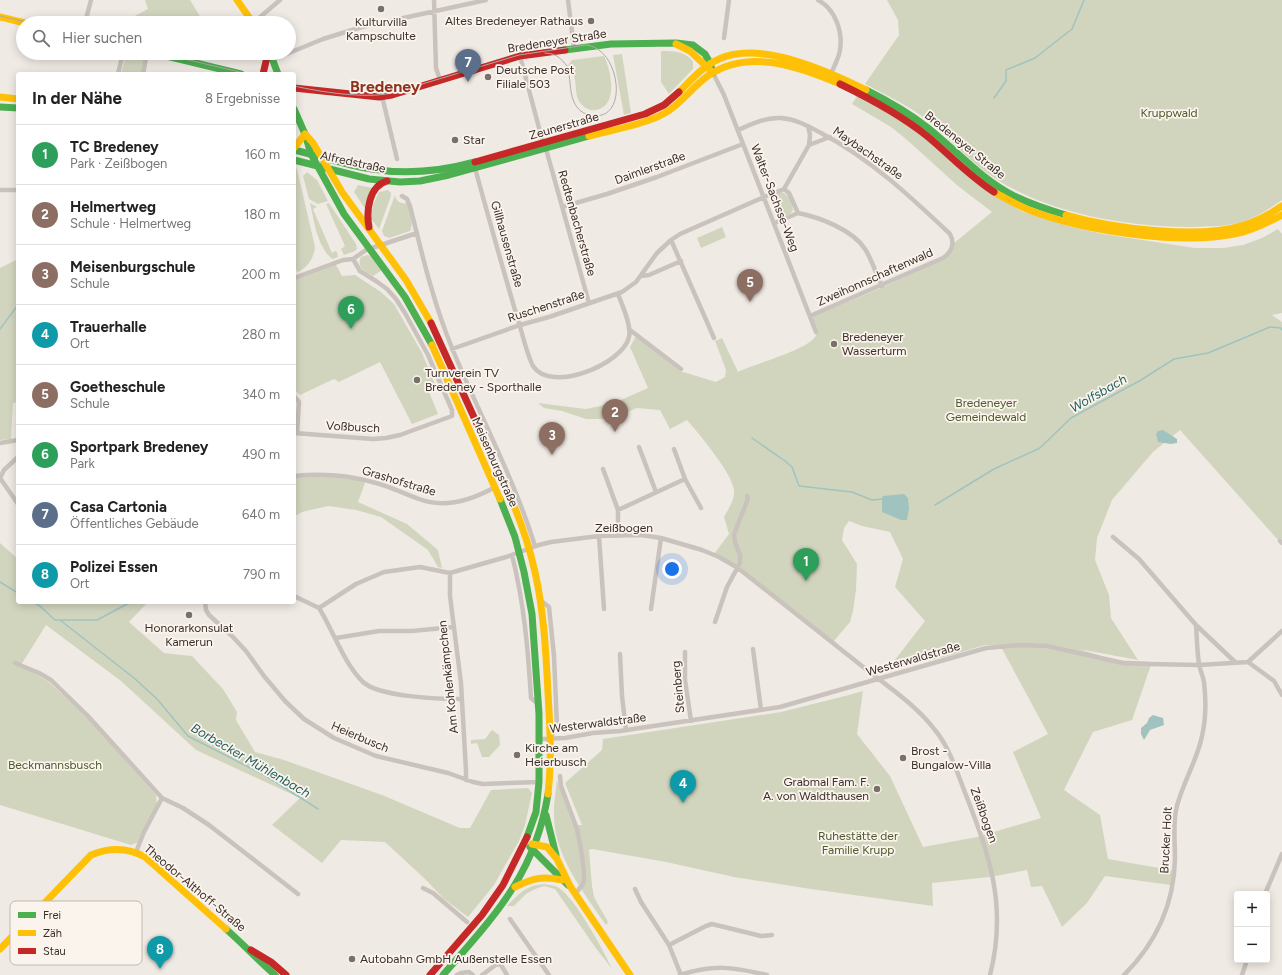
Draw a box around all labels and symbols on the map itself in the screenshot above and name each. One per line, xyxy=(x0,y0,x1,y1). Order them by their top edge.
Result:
marker: Kulturvilla Kampschulte xyxy=(376,4,386,14)
place label: Altes Bredeneyer Rathaus xyxy=(445,14,583,28)
place label: Kulturvilla Kampschulte xyxy=(346,15,416,43)
marker: Altes Bredeneyer Rathaus xyxy=(586,16,596,26)
street label: Bredeneyer Straße xyxy=(507,26,608,56)
pin: 7 xyxy=(455,49,481,82)
place label: Deutsche Post Filiale 503 xyxy=(496,63,575,91)
marker: Deutsche Post Filiale 503 xyxy=(483,72,493,82)
district label: Bredeney xyxy=(350,77,421,96)
park label: Kruppwald xyxy=(1140,106,1198,120)
street label: Bredeneyer Straße xyxy=(922,108,1009,182)
street label: Zeunerstraße xyxy=(528,109,601,143)
street label: Maybachstraße xyxy=(830,124,906,183)
place label: Star xyxy=(463,133,485,147)
marker: Star xyxy=(450,135,460,145)
street label: Walter-Sachsse-Weg xyxy=(748,142,802,254)
street label: Alfredstraße xyxy=(319,148,387,176)
street label: Daimlerstraße xyxy=(613,149,688,187)
street label: Redtenbacherstraße xyxy=(555,168,599,278)
street label: Gillhausenstraße xyxy=(488,199,526,289)
street label: Zweihonnschaftenwald xyxy=(815,245,935,309)
pin: 5 xyxy=(737,269,763,302)
street label: Ruschenstraße xyxy=(506,287,587,325)
pin: 6 xyxy=(338,296,364,329)
place label: Bredeneyer Wasserturm xyxy=(842,330,906,358)
marker: Bredeneyer Wasserturm xyxy=(829,339,839,349)
place label: Turnverein TV Bredeney - Sporthalle xyxy=(425,366,542,394)
water label: Wolfsbach xyxy=(1067,371,1129,416)
marker: Turnverein TV Bredeney - Sporthalle xyxy=(412,375,422,385)
park label: Bredeneyer Gemeindewald xyxy=(946,396,1026,424)
pin: 2 xyxy=(602,399,628,432)
street label: Meisenburgstraße xyxy=(469,415,521,509)
street label: Voßbusch xyxy=(326,419,381,435)
pin: 3 xyxy=(539,422,565,455)
street label: Grashofstraße xyxy=(360,463,438,499)
street label: Zeißbogen xyxy=(595,521,653,535)
pin: 1 xyxy=(793,548,819,581)
your location xyxy=(662,559,682,579)
marker: Honorarkonsulat Kamerun xyxy=(184,610,194,620)
street label: Am Kohlenkämpchen xyxy=(435,619,461,734)
place label: Honorarkonsulat Kamerun xyxy=(145,621,234,649)
street label: Westerwaldstraße xyxy=(864,639,962,679)
street label: Steinberg xyxy=(669,660,687,714)
street label: Westerwaldstraße xyxy=(549,710,647,736)
street label: Heierbusch xyxy=(329,719,391,756)
water label: Borbecker Mühlenbach xyxy=(189,720,313,801)
place label: Kirche am Heierbusch xyxy=(525,741,587,769)
place label: Brost - Bungalow-Villa xyxy=(911,744,991,772)
marker: Kirche am Heierbusch xyxy=(512,750,522,760)
marker: Brost - Bungalow-Villa xyxy=(898,753,908,763)
park label: Beckmannsbusch xyxy=(8,758,102,772)
pin: 4 xyxy=(670,770,696,803)
place label: Grabmal Fam. F. A. von Waldthausen xyxy=(763,775,869,803)
marker: Grabmal Fam. F. A. von Waldthausen xyxy=(872,784,882,794)
street label: Zeißbogen xyxy=(967,785,1001,845)
street label: Brucker Holt xyxy=(1157,806,1175,874)
park label: Ruhestätte der Familie Krupp xyxy=(818,829,898,857)
street label: Theodor-Althoff-Straße xyxy=(141,841,249,935)
legend xyxy=(10,901,142,965)
text: Frei xyxy=(43,909,61,922)
text: Zäh xyxy=(43,927,62,940)
pin: 8 xyxy=(147,936,173,969)
text: Stau xyxy=(43,945,66,958)
place label: Autobahn GmbH Außenstelle Essen xyxy=(360,952,552,966)
marker: Autobahn GmbH Außenstelle Essen xyxy=(347,954,357,964)

